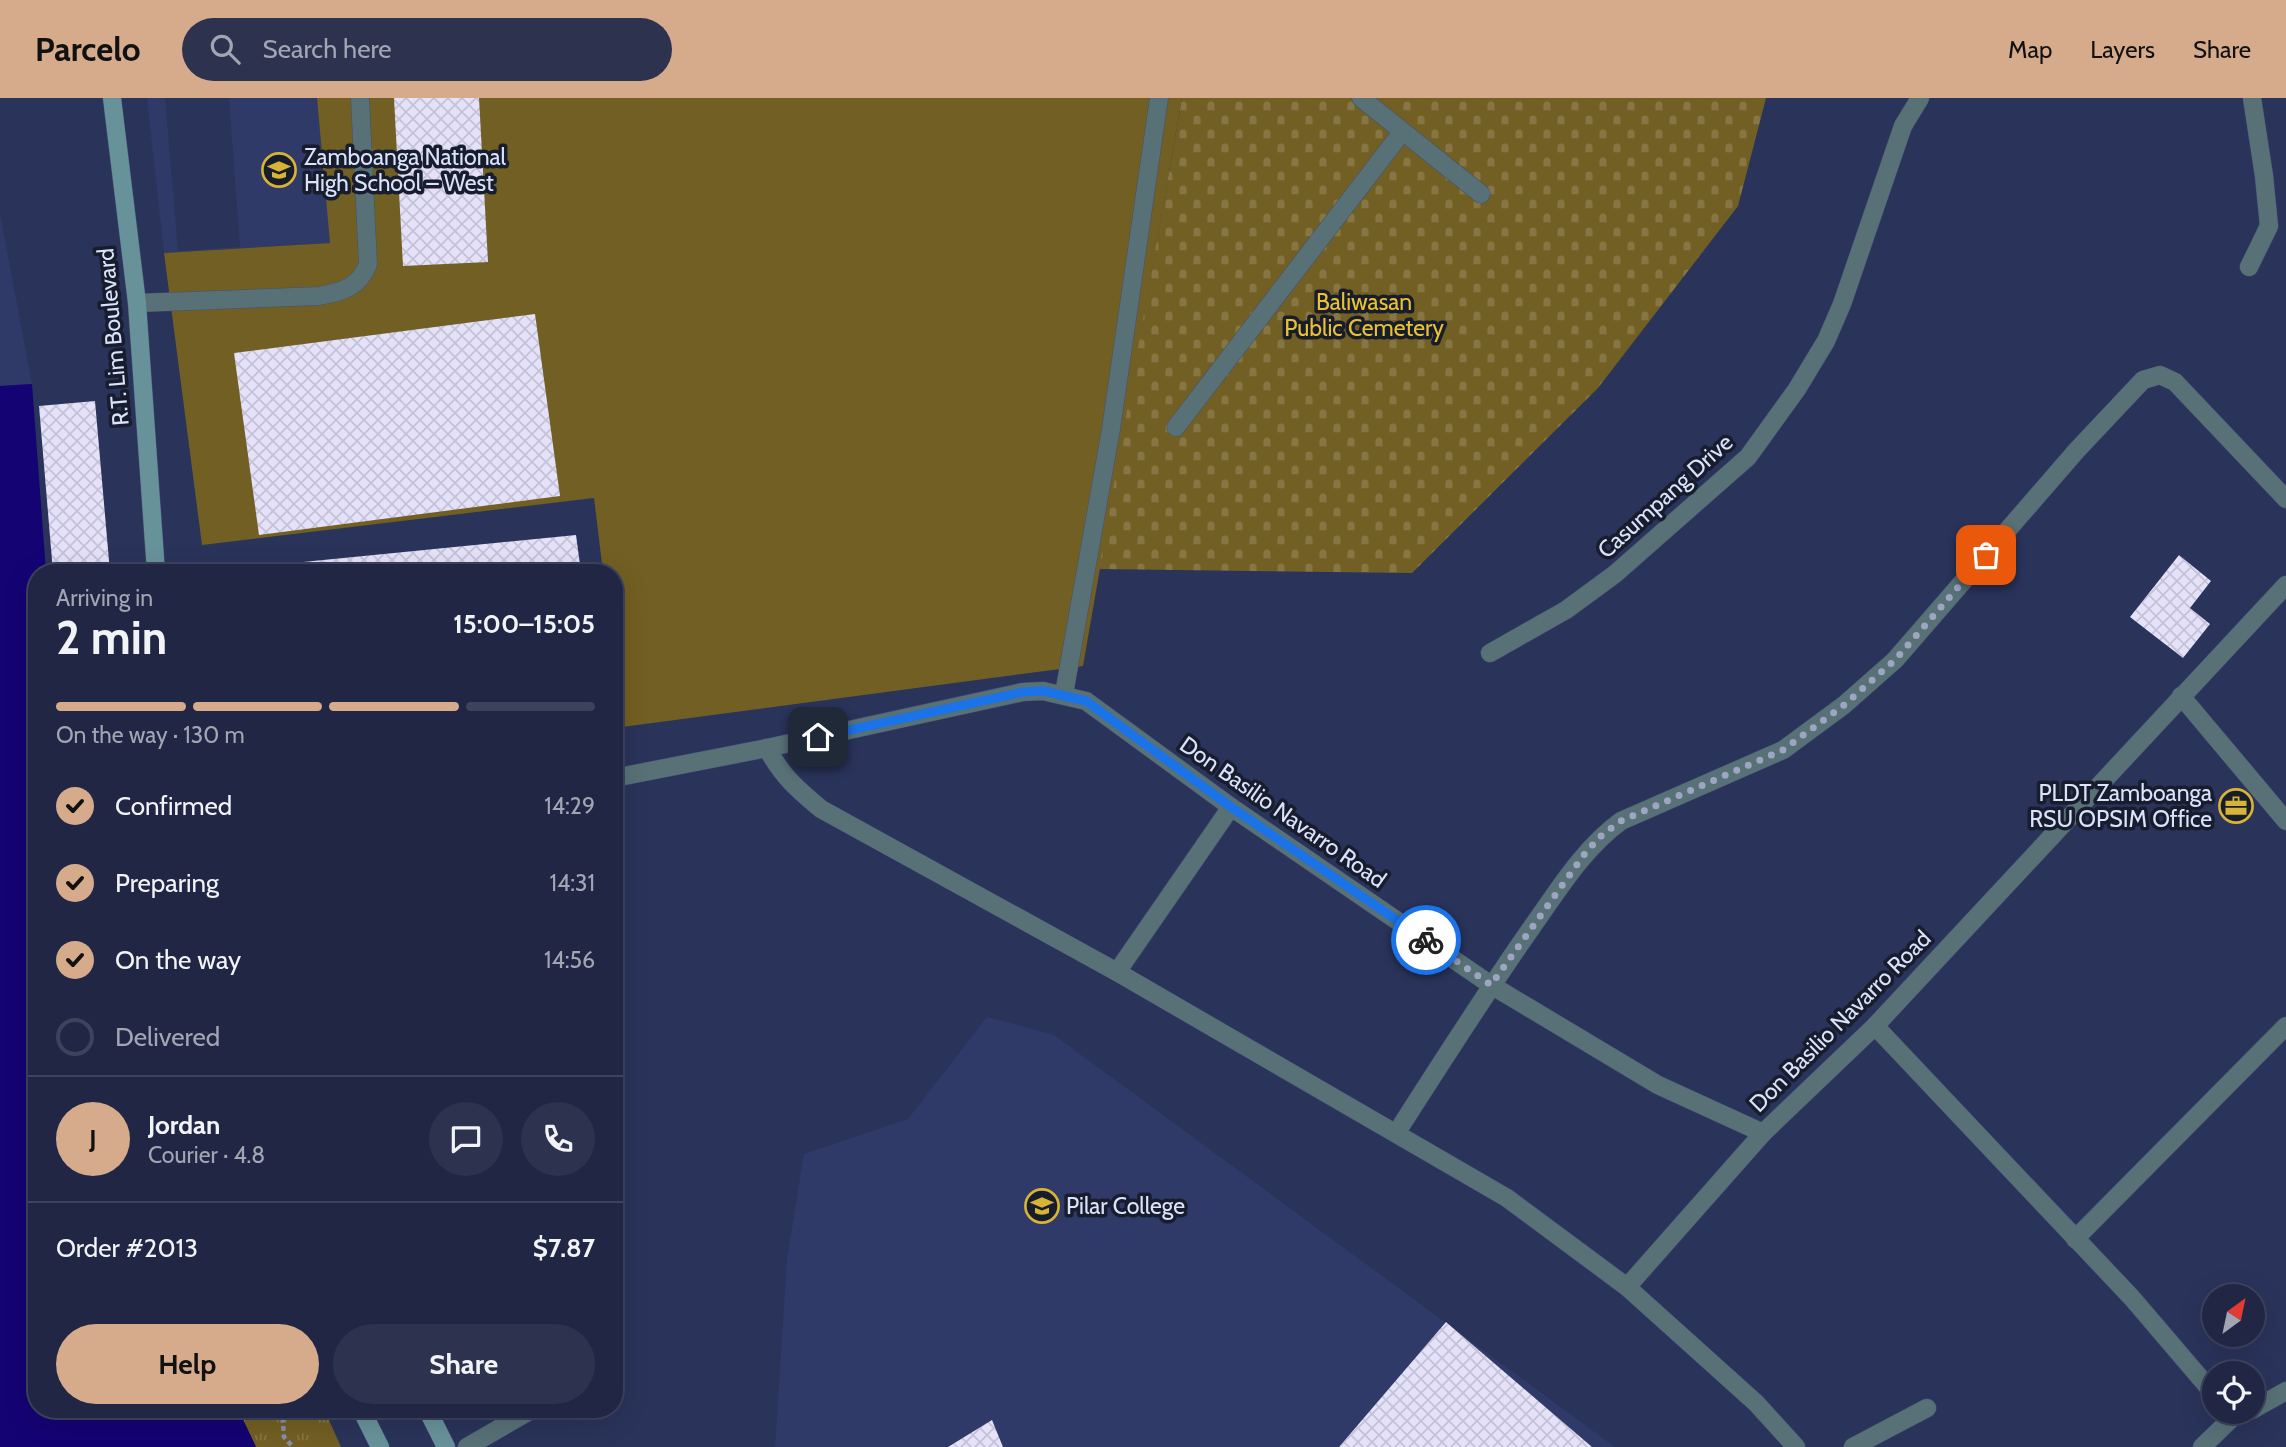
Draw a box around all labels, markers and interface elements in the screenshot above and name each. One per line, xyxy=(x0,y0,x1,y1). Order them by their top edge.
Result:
search box xyxy=(182,18,672,81)
text: Parcelo xyxy=(35,29,140,69)
icon: search xyxy=(206,30,244,68)
text: Search here xyxy=(262,33,392,65)
text: Map xyxy=(2008,35,2052,64)
text: Layers xyxy=(2090,35,2155,64)
text: Share xyxy=(2193,35,2251,64)
place label: Zamboanga National High School – West xyxy=(304,143,507,197)
school or university icon: Zamboanga National High School – West xyxy=(260,151,298,189)
street label: R.T. Lim Boulevard xyxy=(91,247,135,427)
park label: Baliwasan Public Cemetery xyxy=(1284,288,1444,342)
street label: Casumpang Drive xyxy=(1592,428,1738,564)
pin xyxy=(1956,525,2016,585)
icon: bag xyxy=(1967,536,2005,574)
text: Arriving in xyxy=(56,584,153,612)
text: 15:00–15:05 xyxy=(453,608,595,640)
text: 2 min xyxy=(56,610,167,666)
pin xyxy=(788,707,848,767)
icon: home xyxy=(799,718,837,756)
text: On the way · 130 m xyxy=(56,721,245,749)
street label: Don Basilio Navarro Road xyxy=(1174,730,1392,894)
place label: PLDT Zamboanga RSU OPSIM Office xyxy=(2029,779,2212,833)
icon: check xyxy=(56,787,94,825)
office icon: PLDT Zamboanga RSU OPSIM Office xyxy=(2217,787,2255,825)
text: Confirmed xyxy=(115,790,232,822)
text: 14:29 xyxy=(544,792,595,820)
icon: check xyxy=(56,864,94,902)
text: Preparing xyxy=(115,867,219,899)
text: 14:31 xyxy=(549,869,595,897)
courier xyxy=(1391,905,1461,975)
icon: bike xyxy=(1407,921,1445,959)
street label: Don Basilio Navarro Road xyxy=(1743,924,1937,1118)
icon: check xyxy=(56,941,94,979)
text: On the way xyxy=(115,944,241,976)
text: 14:56 xyxy=(544,946,595,974)
text: Delivered xyxy=(115,1021,220,1053)
button: chat xyxy=(429,1102,503,1176)
button: phone xyxy=(521,1102,595,1176)
text: Jordan xyxy=(148,1109,220,1141)
text: J xyxy=(89,1123,97,1155)
text: Courier · 4.8 xyxy=(148,1141,265,1169)
school or university icon: Pilar College xyxy=(1023,1187,1061,1225)
place label: Pilar College xyxy=(1066,1192,1185,1220)
text: Order #2013 xyxy=(56,1232,198,1264)
text: $7.87 xyxy=(533,1232,595,1264)
north arrow xyxy=(2202,1284,2264,1348)
map controls xyxy=(2202,1284,2265,1424)
button: Help xyxy=(56,1324,319,1404)
button: Share xyxy=(333,1324,595,1404)
button: locate xyxy=(2202,1361,2265,1424)

